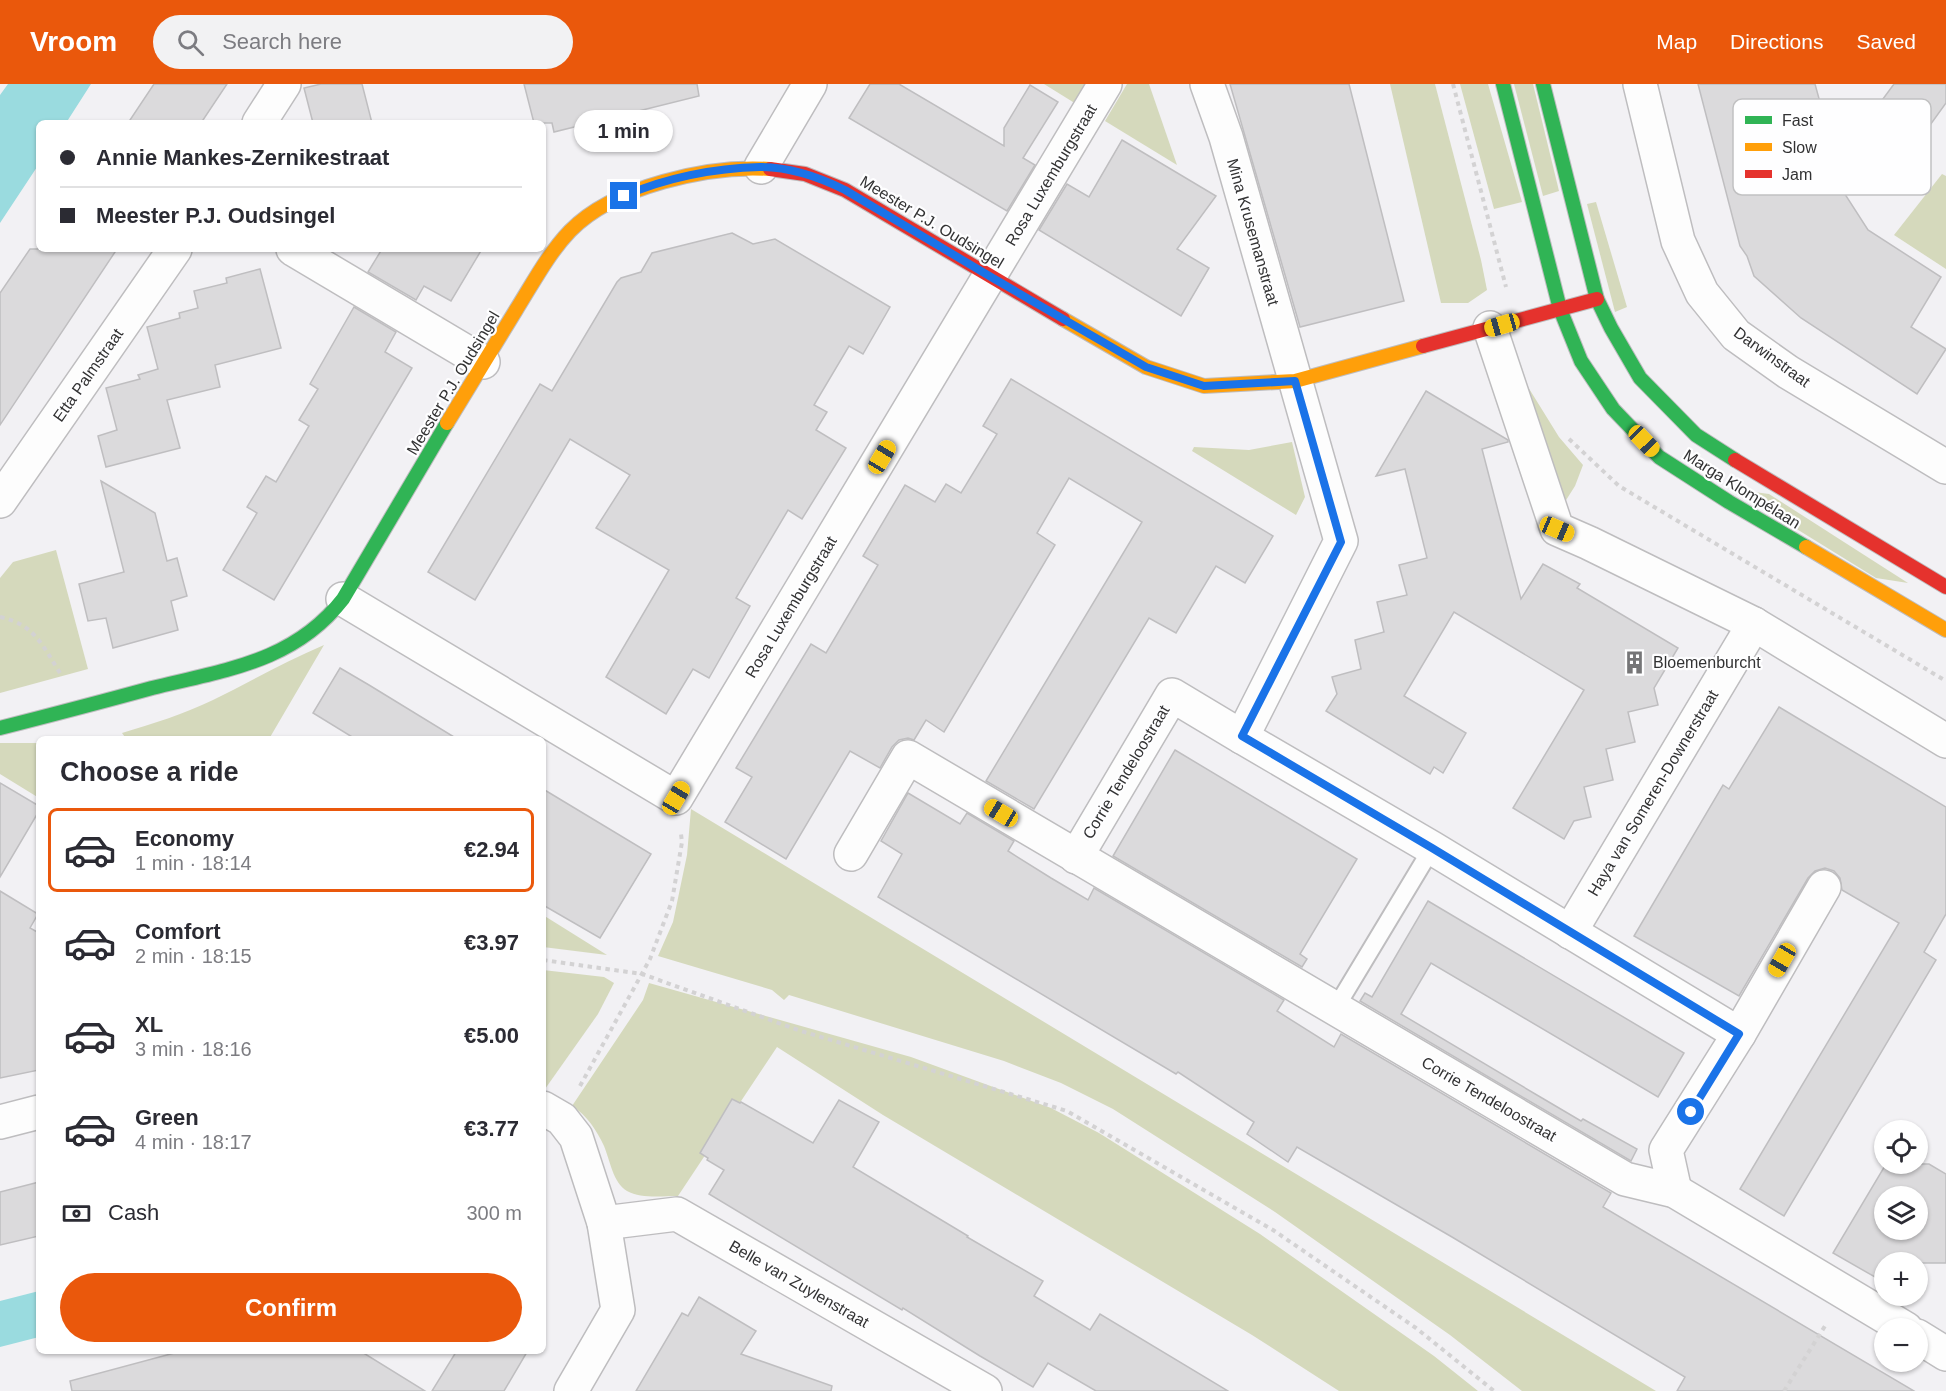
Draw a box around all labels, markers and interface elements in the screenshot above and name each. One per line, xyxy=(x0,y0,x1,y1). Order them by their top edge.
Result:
search box xyxy=(153,15,573,69)
text: Vroom xyxy=(30,26,117,57)
icon: search xyxy=(174,26,207,59)
text: Search here xyxy=(222,29,342,54)
text: Map xyxy=(1656,30,1697,53)
text: Directions xyxy=(1730,30,1823,53)
text: Saved xyxy=(1856,30,1916,53)
legend xyxy=(1733,99,1931,195)
street label: Rosa Luxemburgstraat xyxy=(1002,101,1100,249)
callout: 1 min xyxy=(574,109,674,151)
text: Fast xyxy=(1782,112,1814,129)
text: 1 min xyxy=(597,120,650,142)
text: Slow xyxy=(1782,139,1817,156)
text: Annie Mankes-Zernikestraat xyxy=(96,145,389,170)
street label: Mina Krusemanstraat xyxy=(1224,157,1282,308)
text: Jam xyxy=(1782,166,1812,183)
street label: Meester P.J. Oudsingel xyxy=(857,172,1007,272)
route end xyxy=(610,182,637,209)
text: Meester P.J. Oudsingel xyxy=(96,203,335,228)
street label: Meester P.J. Oudsingel xyxy=(403,308,503,458)
car xyxy=(1482,311,1522,339)
street label: Darwinstraat xyxy=(1731,324,1814,391)
street label: Etta Palmstraat xyxy=(50,325,127,425)
car xyxy=(1625,422,1663,460)
car xyxy=(865,437,899,477)
street label: Marga Klompélaan xyxy=(1681,446,1803,532)
car xyxy=(1537,514,1577,544)
street label: Rosa Luxemburgstraat xyxy=(742,533,840,681)
building icon: Bloemenburcht xyxy=(1622,649,1648,675)
place label: Bloemenburcht xyxy=(1653,654,1761,671)
street label: Haya van Someren-Downerstraat xyxy=(1585,686,1722,899)
street label: Corrie Tendeloostraat xyxy=(1079,702,1173,842)
text: Choose a ride xyxy=(60,757,239,787)
car xyxy=(659,778,693,818)
car xyxy=(981,796,1021,830)
icon: car xyxy=(63,823,117,877)
text: Economy xyxy=(135,826,234,851)
text: €2.94 xyxy=(464,837,519,862)
text: 1 min · 18:14 xyxy=(135,852,252,874)
icon: car xyxy=(63,916,117,970)
text: Comfort xyxy=(135,919,221,944)
text: €3.97 xyxy=(464,930,519,955)
car xyxy=(1765,940,1799,980)
text: 2 min · 18:15 xyxy=(135,945,252,967)
icon: car xyxy=(63,1009,117,1063)
text: XL xyxy=(135,1012,163,1037)
text: €5.00 xyxy=(464,1023,519,1048)
text: 3 min · 18:16 xyxy=(135,1038,252,1060)
street label: Corrie Tendeloostraat xyxy=(1419,1053,1560,1145)
route start xyxy=(1677,1098,1704,1125)
icon: car xyxy=(63,1102,117,1156)
text: Green xyxy=(135,1105,199,1130)
text: €3.77 xyxy=(464,1116,519,1141)
map controls xyxy=(1874,1120,1928,1372)
button: locate xyxy=(1874,1120,1928,1174)
text: 4 min · 18:17 xyxy=(135,1131,252,1153)
button: layers xyxy=(1874,1186,1928,1240)
icon: cash xyxy=(60,1197,93,1230)
text: Cash xyxy=(108,1200,159,1225)
text: 300 m xyxy=(466,1202,522,1224)
street label: Belle van Zuylenstraat xyxy=(726,1237,872,1331)
button: + xyxy=(1874,1252,1928,1306)
button: Confirm xyxy=(60,1273,522,1342)
button: − xyxy=(1874,1318,1928,1372)

